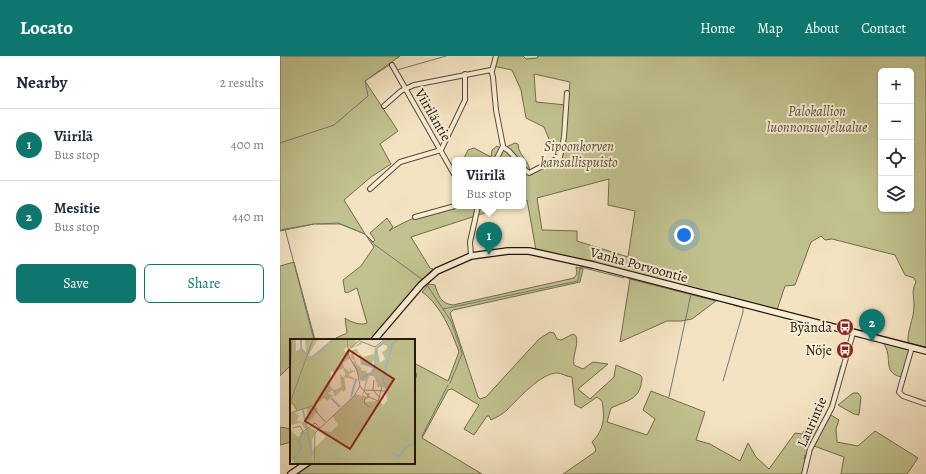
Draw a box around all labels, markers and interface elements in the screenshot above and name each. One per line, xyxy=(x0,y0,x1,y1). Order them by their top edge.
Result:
text: Locato xyxy=(20,15,73,41)
text: Home xyxy=(700,19,735,38)
text: Map xyxy=(757,19,783,38)
text: About xyxy=(805,19,839,38)
text: Contact xyxy=(861,19,906,38)
map controls xyxy=(878,68,914,212)
button: + xyxy=(878,68,914,104)
text: Nearby xyxy=(16,71,67,94)
text: 2 results xyxy=(220,74,264,91)
street label: Viiriläntie xyxy=(410,84,456,145)
park label: Palokallion luonnonsuojelualue xyxy=(767,102,867,137)
button: − xyxy=(878,104,914,140)
text: Viirilä xyxy=(54,126,93,146)
text: 1 xyxy=(27,136,31,153)
text: 400 m xyxy=(231,136,264,153)
park label: Sipoonkorven kansallispuisto xyxy=(540,137,618,172)
button: locate xyxy=(878,140,914,176)
text: Bus stop xyxy=(54,146,99,163)
popup xyxy=(452,157,526,209)
text: Viirilä xyxy=(466,165,505,185)
button: layers xyxy=(878,176,914,212)
text: Bus stop xyxy=(466,185,512,202)
text: Mesitie xyxy=(54,198,100,218)
text: 2 xyxy=(26,208,32,225)
text: 440 m xyxy=(232,208,264,225)
text: Bus stop xyxy=(54,218,99,235)
pin: 1 xyxy=(476,222,502,255)
your location xyxy=(674,225,694,245)
street label: Vanha Porvoontie xyxy=(587,243,690,287)
button: Save xyxy=(16,264,136,303)
button: Share xyxy=(144,264,264,303)
pin: 2 xyxy=(859,309,885,342)
bus stop icon: Byända xyxy=(835,317,855,337)
place label: Byända xyxy=(790,318,832,337)
inset map xyxy=(290,339,415,464)
bus stop icon: Nöje xyxy=(835,340,855,360)
place label: Nöje xyxy=(805,341,832,360)
street label: Laurintie xyxy=(793,394,831,450)

